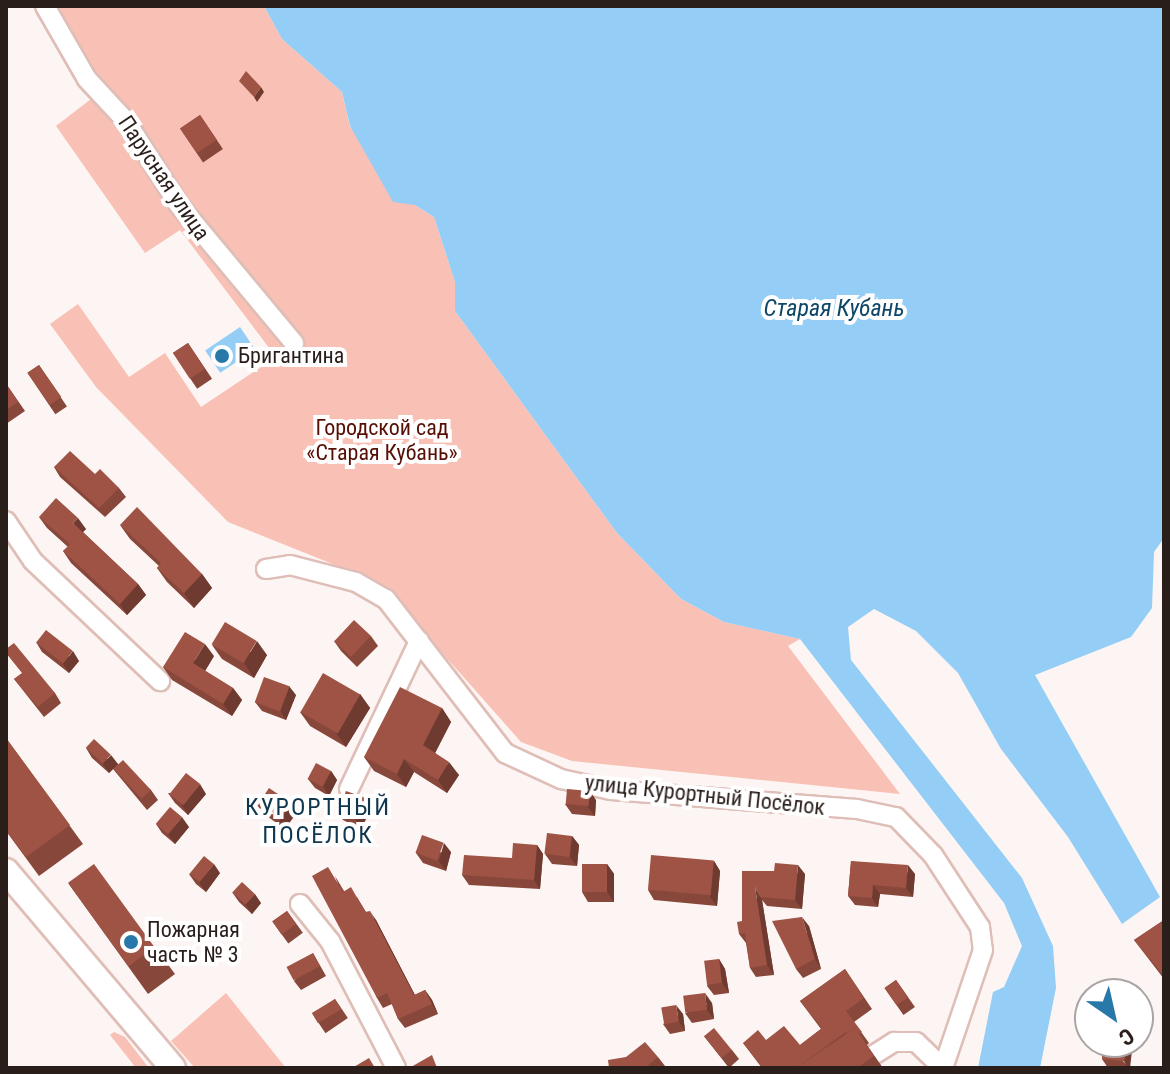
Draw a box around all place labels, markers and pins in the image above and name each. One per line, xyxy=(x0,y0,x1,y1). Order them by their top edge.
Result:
place label: Бригантина xyxy=(238,343,344,369)
marker: Бригантина xyxy=(213,347,231,365)
place label: Пожарная часть № 3 xyxy=(147,916,240,968)
marker: Пожарная часть № 3 xyxy=(122,933,140,951)

